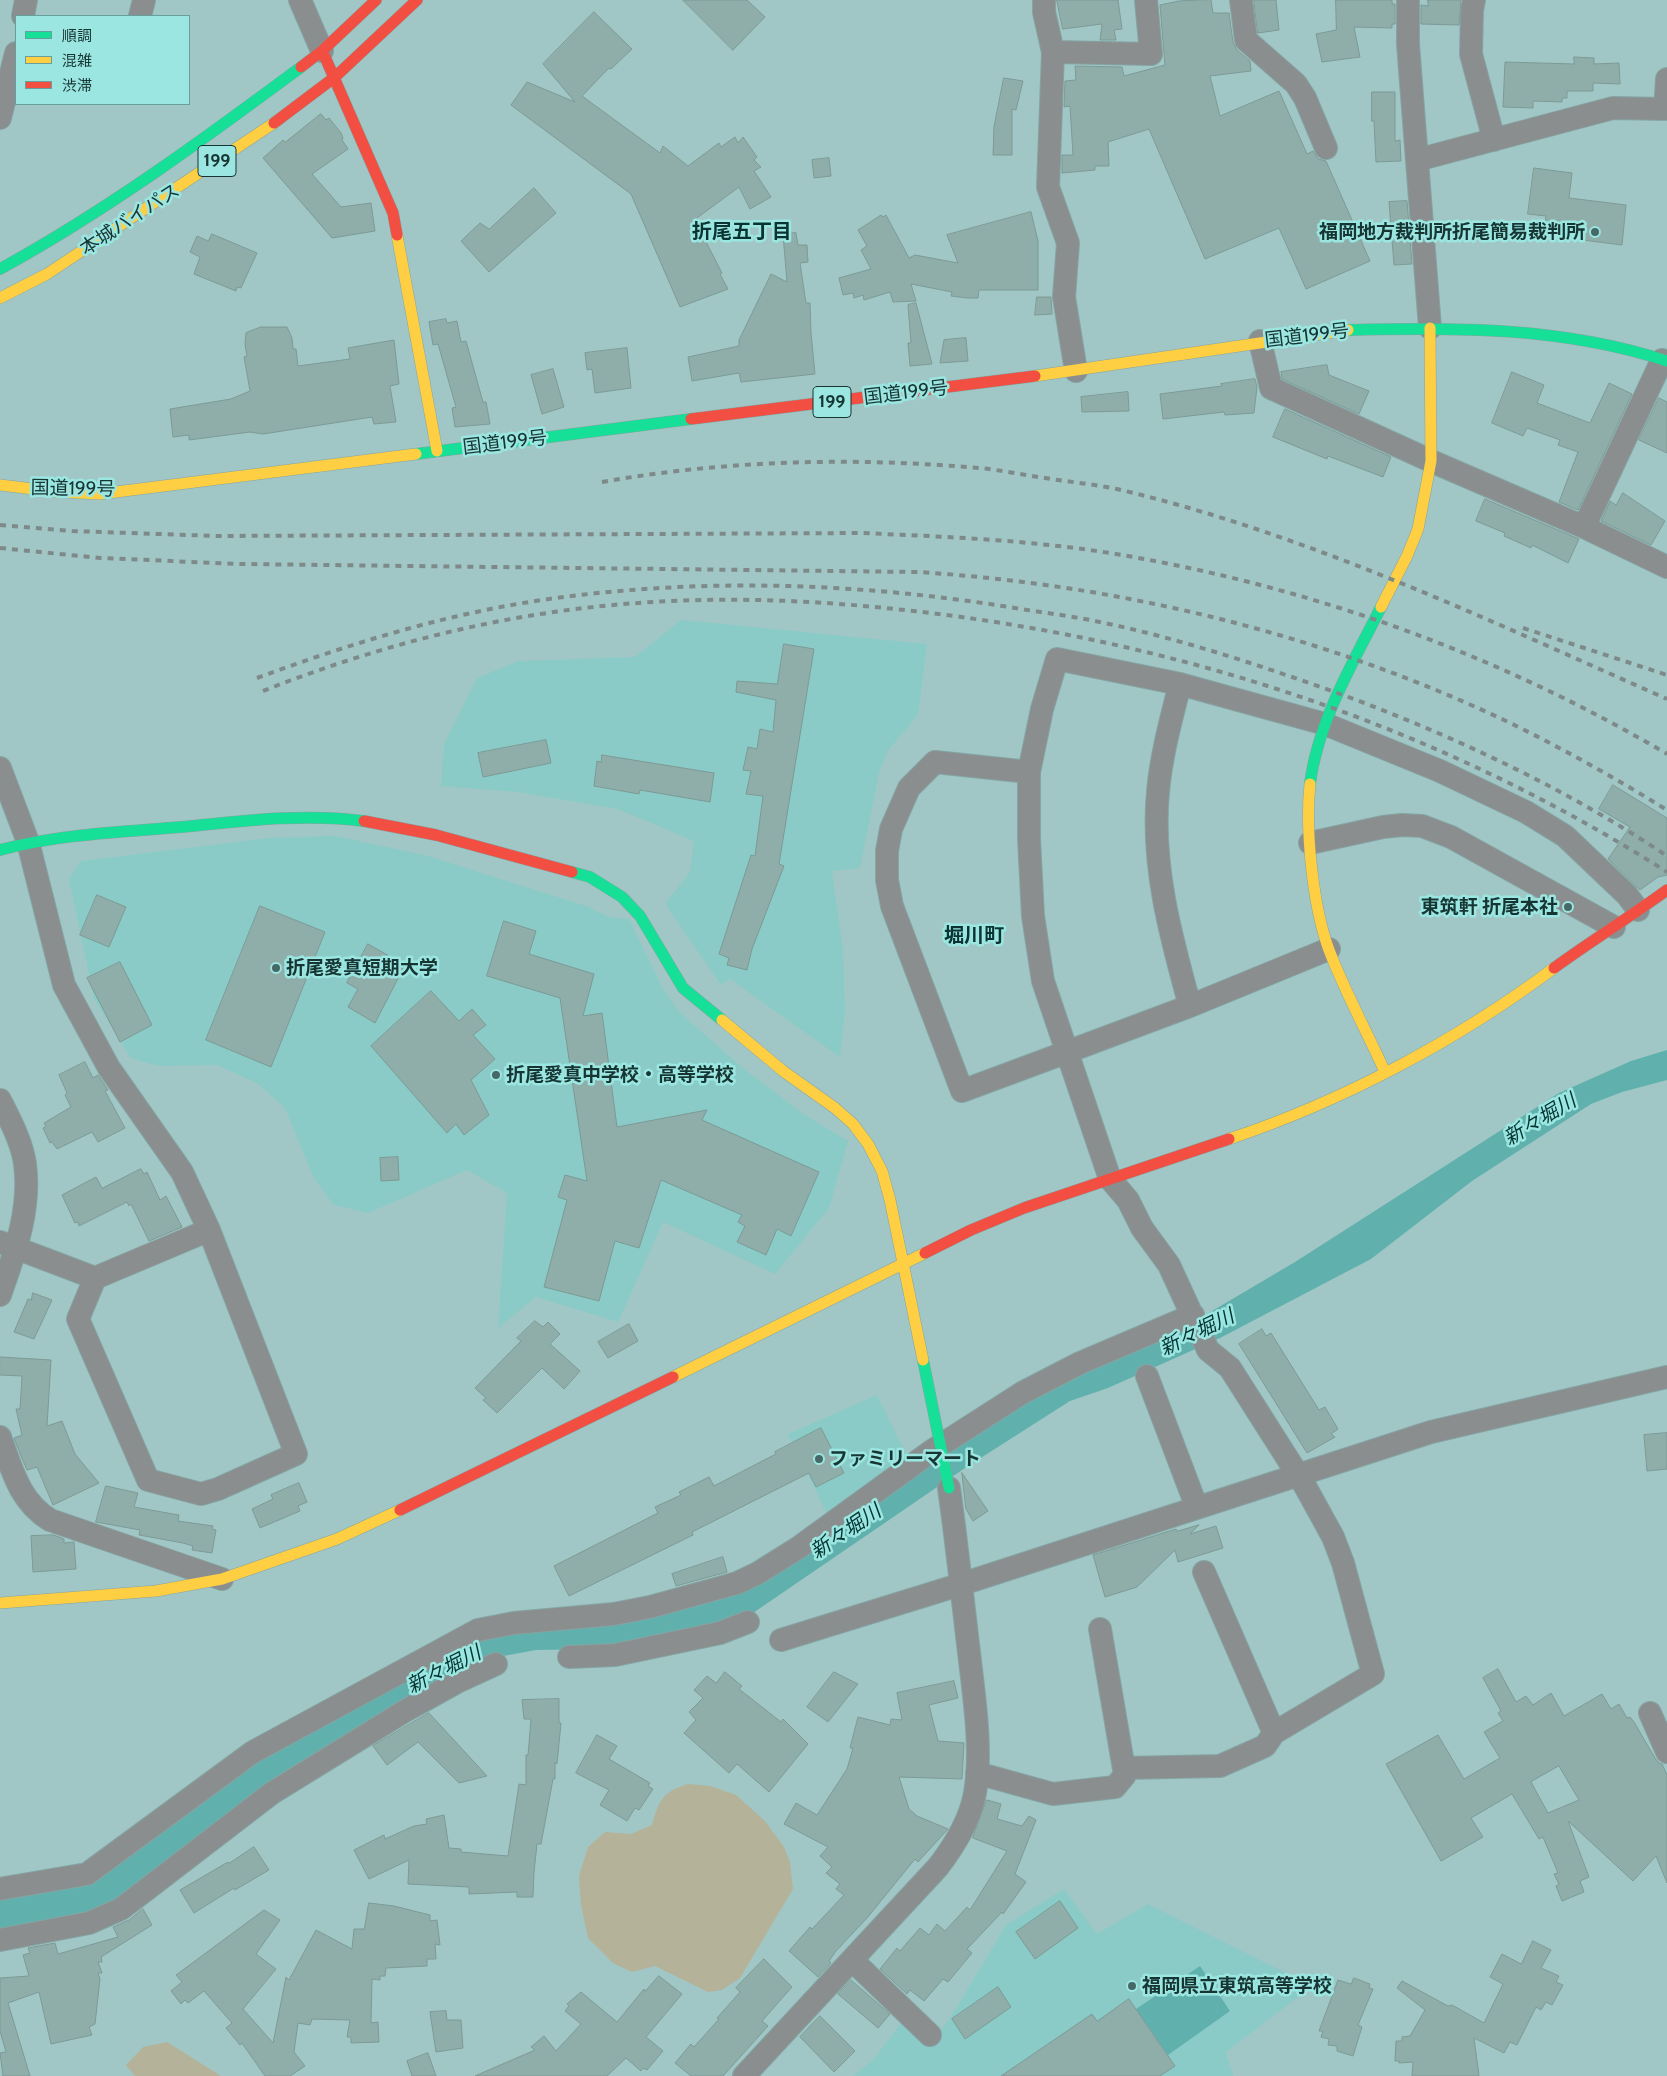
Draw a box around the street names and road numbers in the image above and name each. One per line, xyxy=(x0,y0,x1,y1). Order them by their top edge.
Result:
road number: 199 xyxy=(198,146,236,177)
street label: 本城バイパス xyxy=(76,179,184,261)
street label: 国道199号 xyxy=(1264,320,1350,352)
street label: 国道199号 xyxy=(863,377,949,409)
road number: 199 xyxy=(813,387,851,418)
street label: 国道199号 xyxy=(462,427,548,459)
street label: 国道199号 xyxy=(30,477,116,501)

